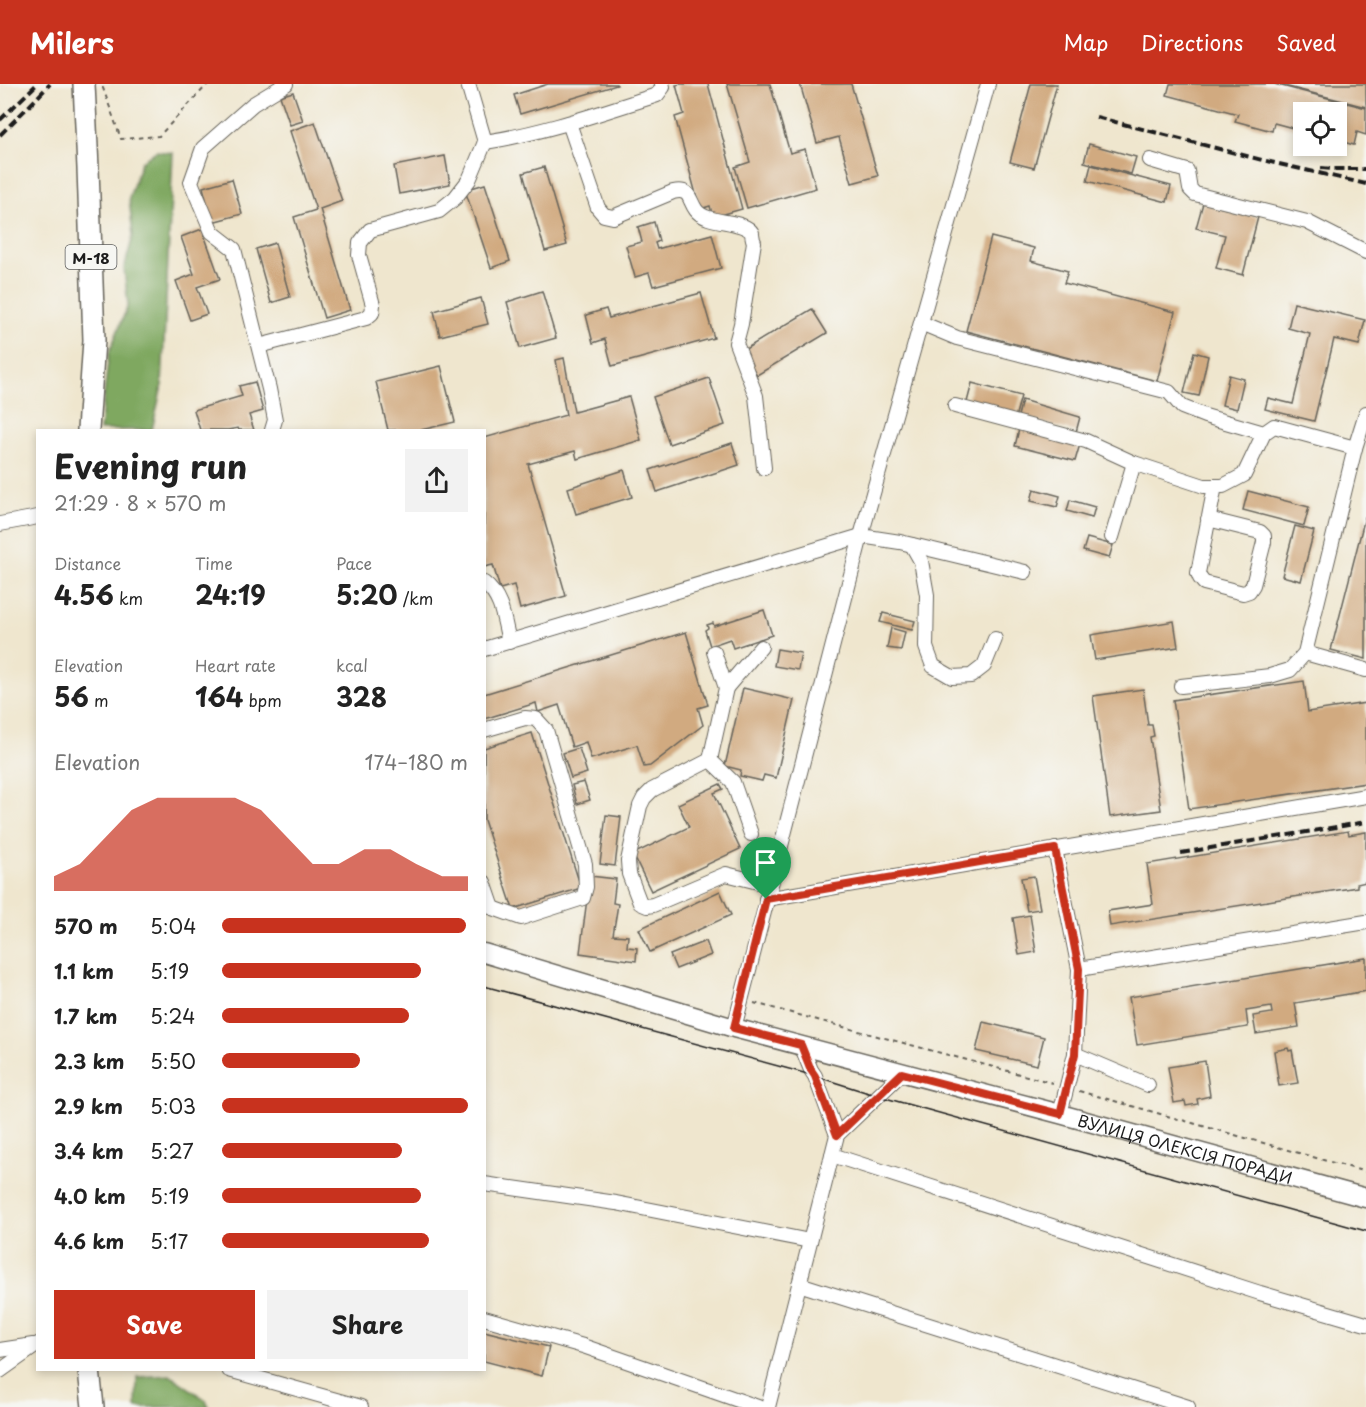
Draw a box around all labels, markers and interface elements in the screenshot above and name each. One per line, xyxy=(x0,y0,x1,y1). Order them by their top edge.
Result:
text: Milers xyxy=(30,21,114,64)
text: Map xyxy=(1063,26,1108,58)
text: Directions xyxy=(1141,26,1243,58)
text: Saved xyxy=(1276,26,1336,58)
map controls xyxy=(1293,102,1347,156)
button: locate xyxy=(1293,102,1347,156)
road number: М-18 xyxy=(66,245,116,269)
text: Evening run xyxy=(54,440,247,490)
button: share xyxy=(405,449,468,512)
text: 21:29 · 8 × 570 m xyxy=(54,488,227,518)
text: Distance xyxy=(54,551,121,575)
text: Time xyxy=(195,551,233,575)
text: Pace xyxy=(336,551,372,575)
text: 4.56 xyxy=(54,575,114,614)
text: 24:19 xyxy=(195,575,266,614)
text: 5:20 xyxy=(336,575,398,614)
text: km xyxy=(114,586,143,610)
text: /km xyxy=(398,586,433,610)
text: Elevation xyxy=(54,653,123,677)
text: Heart rate xyxy=(195,653,276,677)
text: kcal xyxy=(336,653,368,677)
text: 56 xyxy=(54,677,89,716)
text: 164 xyxy=(195,677,243,716)
text: 328 xyxy=(336,677,387,716)
text: m xyxy=(89,688,109,712)
text: bpm xyxy=(243,688,282,712)
text: Elevation xyxy=(54,747,140,777)
text: 174–180 m xyxy=(365,747,468,777)
pin xyxy=(740,837,791,899)
icon: arrive xyxy=(749,846,782,879)
text: 570 m xyxy=(54,911,118,941)
text: 5:04 xyxy=(150,911,196,941)
text: 1.1 km xyxy=(54,956,114,986)
text: 5:19 xyxy=(150,956,189,986)
text: 1.7 km xyxy=(54,1001,117,1031)
text: 5:24 xyxy=(150,1001,195,1031)
text: 2.3 km xyxy=(54,1046,124,1076)
text: 5:50 xyxy=(150,1046,196,1076)
text: 2.9 km xyxy=(54,1091,123,1121)
text: 5:03 xyxy=(150,1091,196,1121)
street label: ВУЛИЦЯ ОЛЕКСІЯ ПОРАДИ xyxy=(1075,1107,1295,1189)
text: 3.4 km xyxy=(54,1136,124,1166)
text: 5:27 xyxy=(150,1136,194,1166)
text: 4.0 km xyxy=(54,1181,126,1211)
text: 5:19 xyxy=(150,1181,189,1211)
text: 4.6 km xyxy=(54,1226,124,1256)
text: 5:17 xyxy=(150,1226,188,1256)
button: Save xyxy=(54,1290,255,1359)
button: Share xyxy=(267,1290,468,1359)

